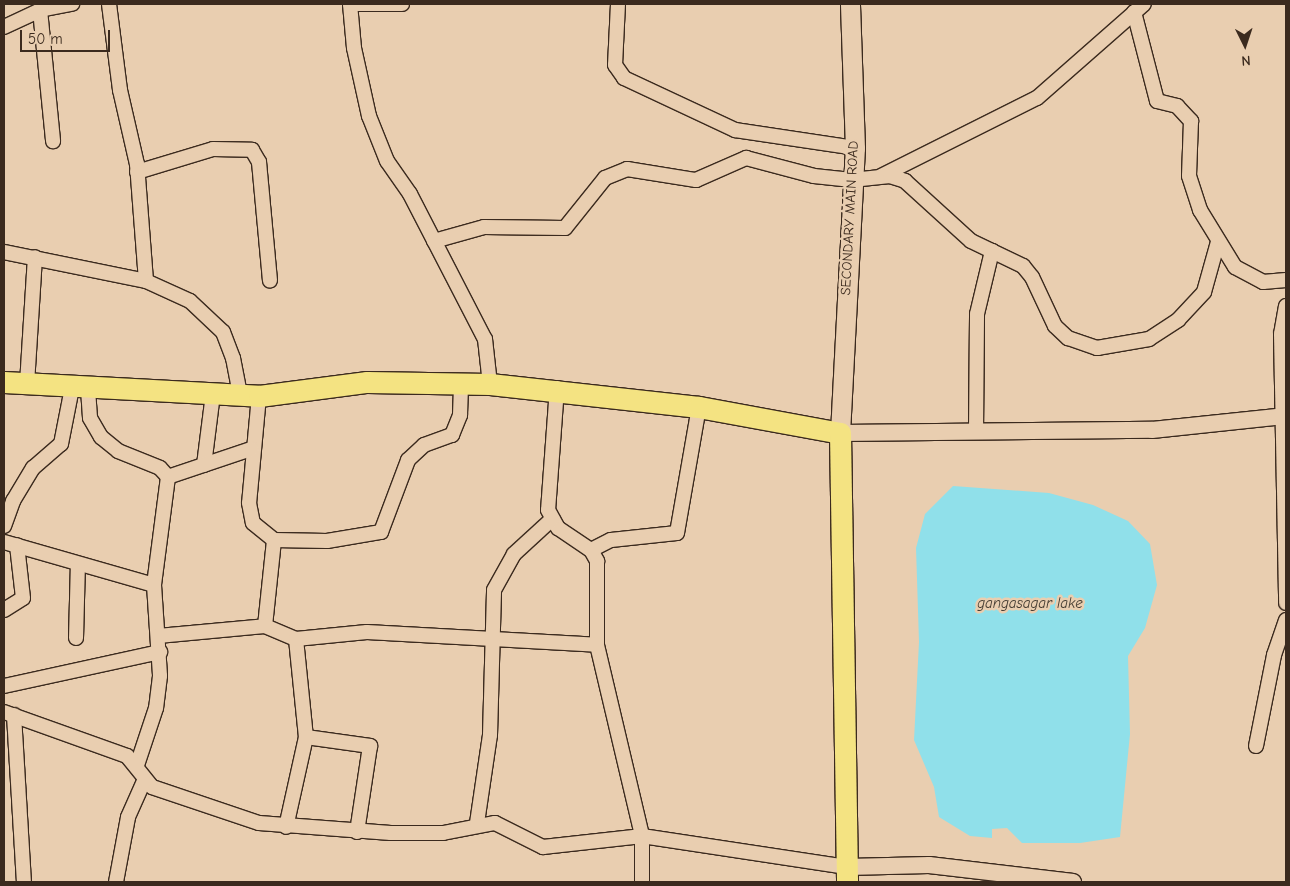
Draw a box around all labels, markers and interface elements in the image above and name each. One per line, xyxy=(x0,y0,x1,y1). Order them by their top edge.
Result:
scale bar xyxy=(22,20,112,52)
north arrow xyxy=(1220,20,1270,70)
text: 50 m xyxy=(28,30,63,48)
text: N xyxy=(1241,52,1251,69)
street label: SECONDARY MAIN ROAD xyxy=(838,140,862,296)
water label: gangasagar lake xyxy=(977,595,1083,613)

